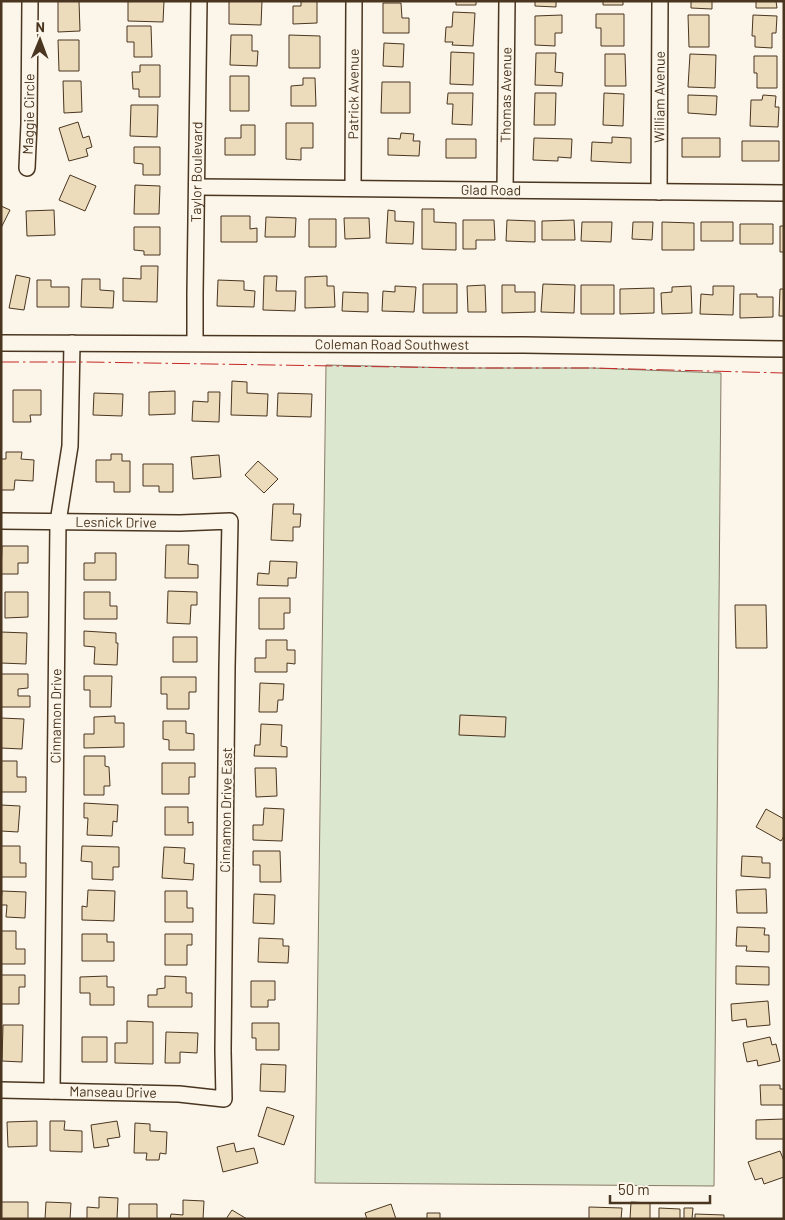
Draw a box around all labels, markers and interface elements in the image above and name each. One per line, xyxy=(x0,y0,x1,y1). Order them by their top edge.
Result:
north arrow xyxy=(15,15,65,65)
text: N xyxy=(35,18,45,35)
street label: Thomas Avenue xyxy=(496,47,515,143)
street label: Patrick Avenue xyxy=(344,49,362,139)
street label: William Avenue xyxy=(650,51,668,143)
street label: Maggie Circle xyxy=(19,73,37,155)
street label: Taylor Boulevard xyxy=(187,121,205,223)
street label: Glad Road xyxy=(461,181,521,198)
street label: Coleman Road Southwest xyxy=(315,335,469,353)
street label: Lesnick Drive xyxy=(75,513,157,531)
street label: Cinnamon Drive xyxy=(46,668,64,764)
street label: Cinnamon Drive East xyxy=(216,747,235,873)
street label: Manseau Drive xyxy=(69,1082,157,1101)
scale bar xyxy=(610,1172,710,1204)
text: 50 m xyxy=(618,1180,650,1198)

